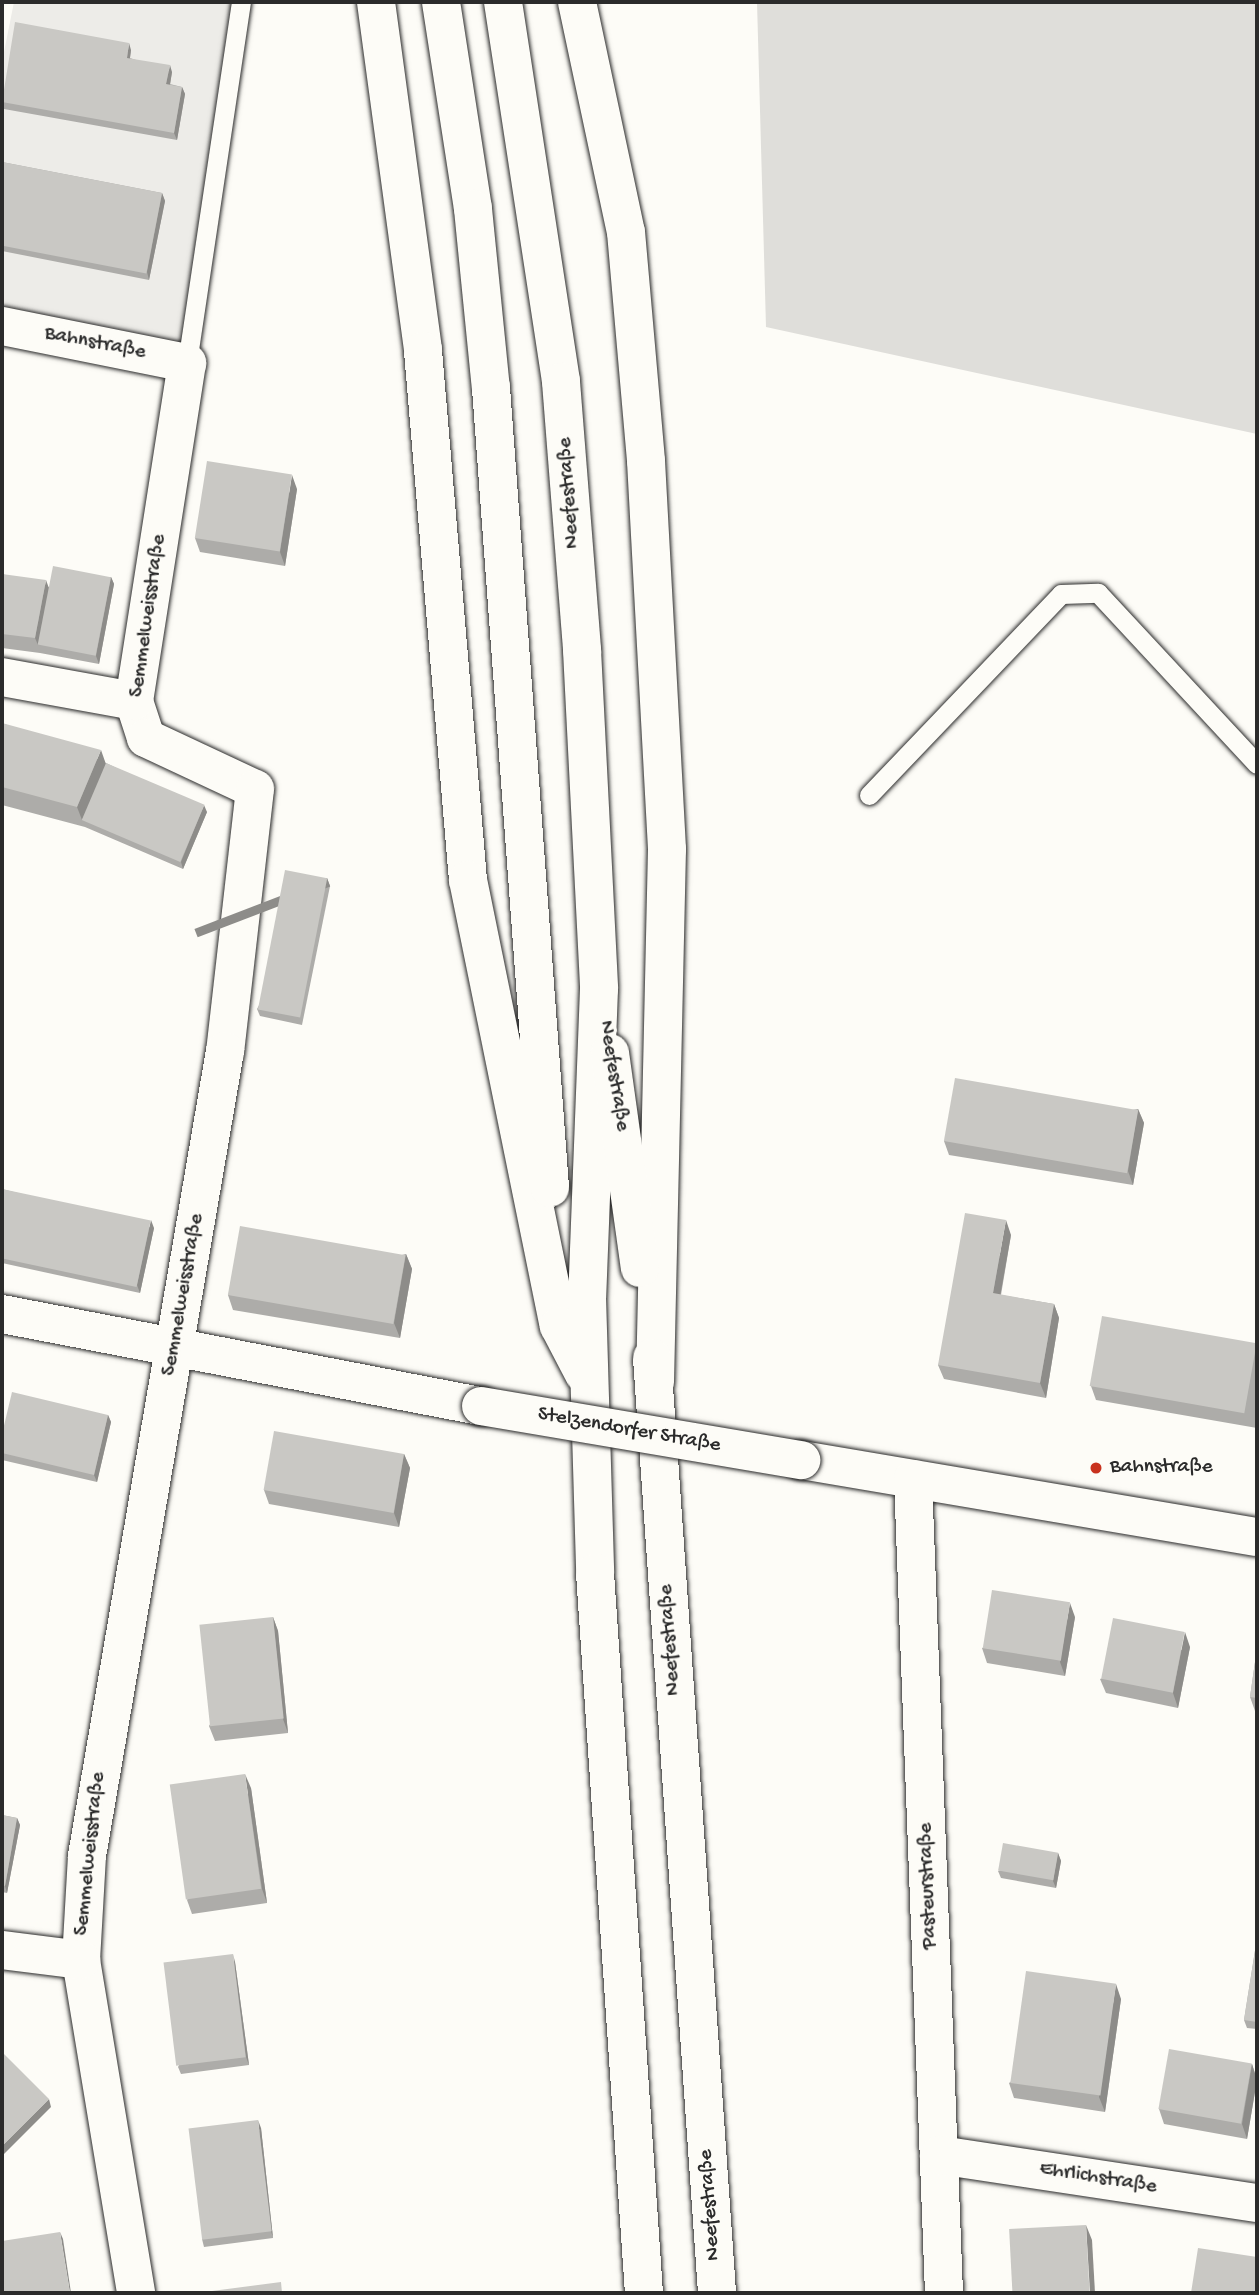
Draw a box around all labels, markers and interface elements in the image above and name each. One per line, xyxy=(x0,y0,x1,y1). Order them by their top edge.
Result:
street label: Bahnstraße xyxy=(42,322,148,366)
street label: Neefestraße xyxy=(554,436,586,550)
street label: Semmelweisstraße xyxy=(125,533,173,699)
street label: Neefestraße xyxy=(592,1019,634,1133)
street label: Semmelweisstraße xyxy=(157,1212,211,1378)
street label: Stelzendorfer Straße xyxy=(536,1403,722,1459)
place label: Bahnstraße xyxy=(1110,1455,1213,1481)
marker: Bahnstraße xyxy=(1088,1460,1104,1476)
street label: Neefestraße xyxy=(655,1583,687,1697)
street label: Semmelweisstraße xyxy=(70,1771,112,1937)
street label: Pasteurstraße xyxy=(914,1822,944,1950)
street label: Neefestraße xyxy=(695,2148,727,2262)
street label: Ehrlichstraße xyxy=(1038,2157,1158,2201)

